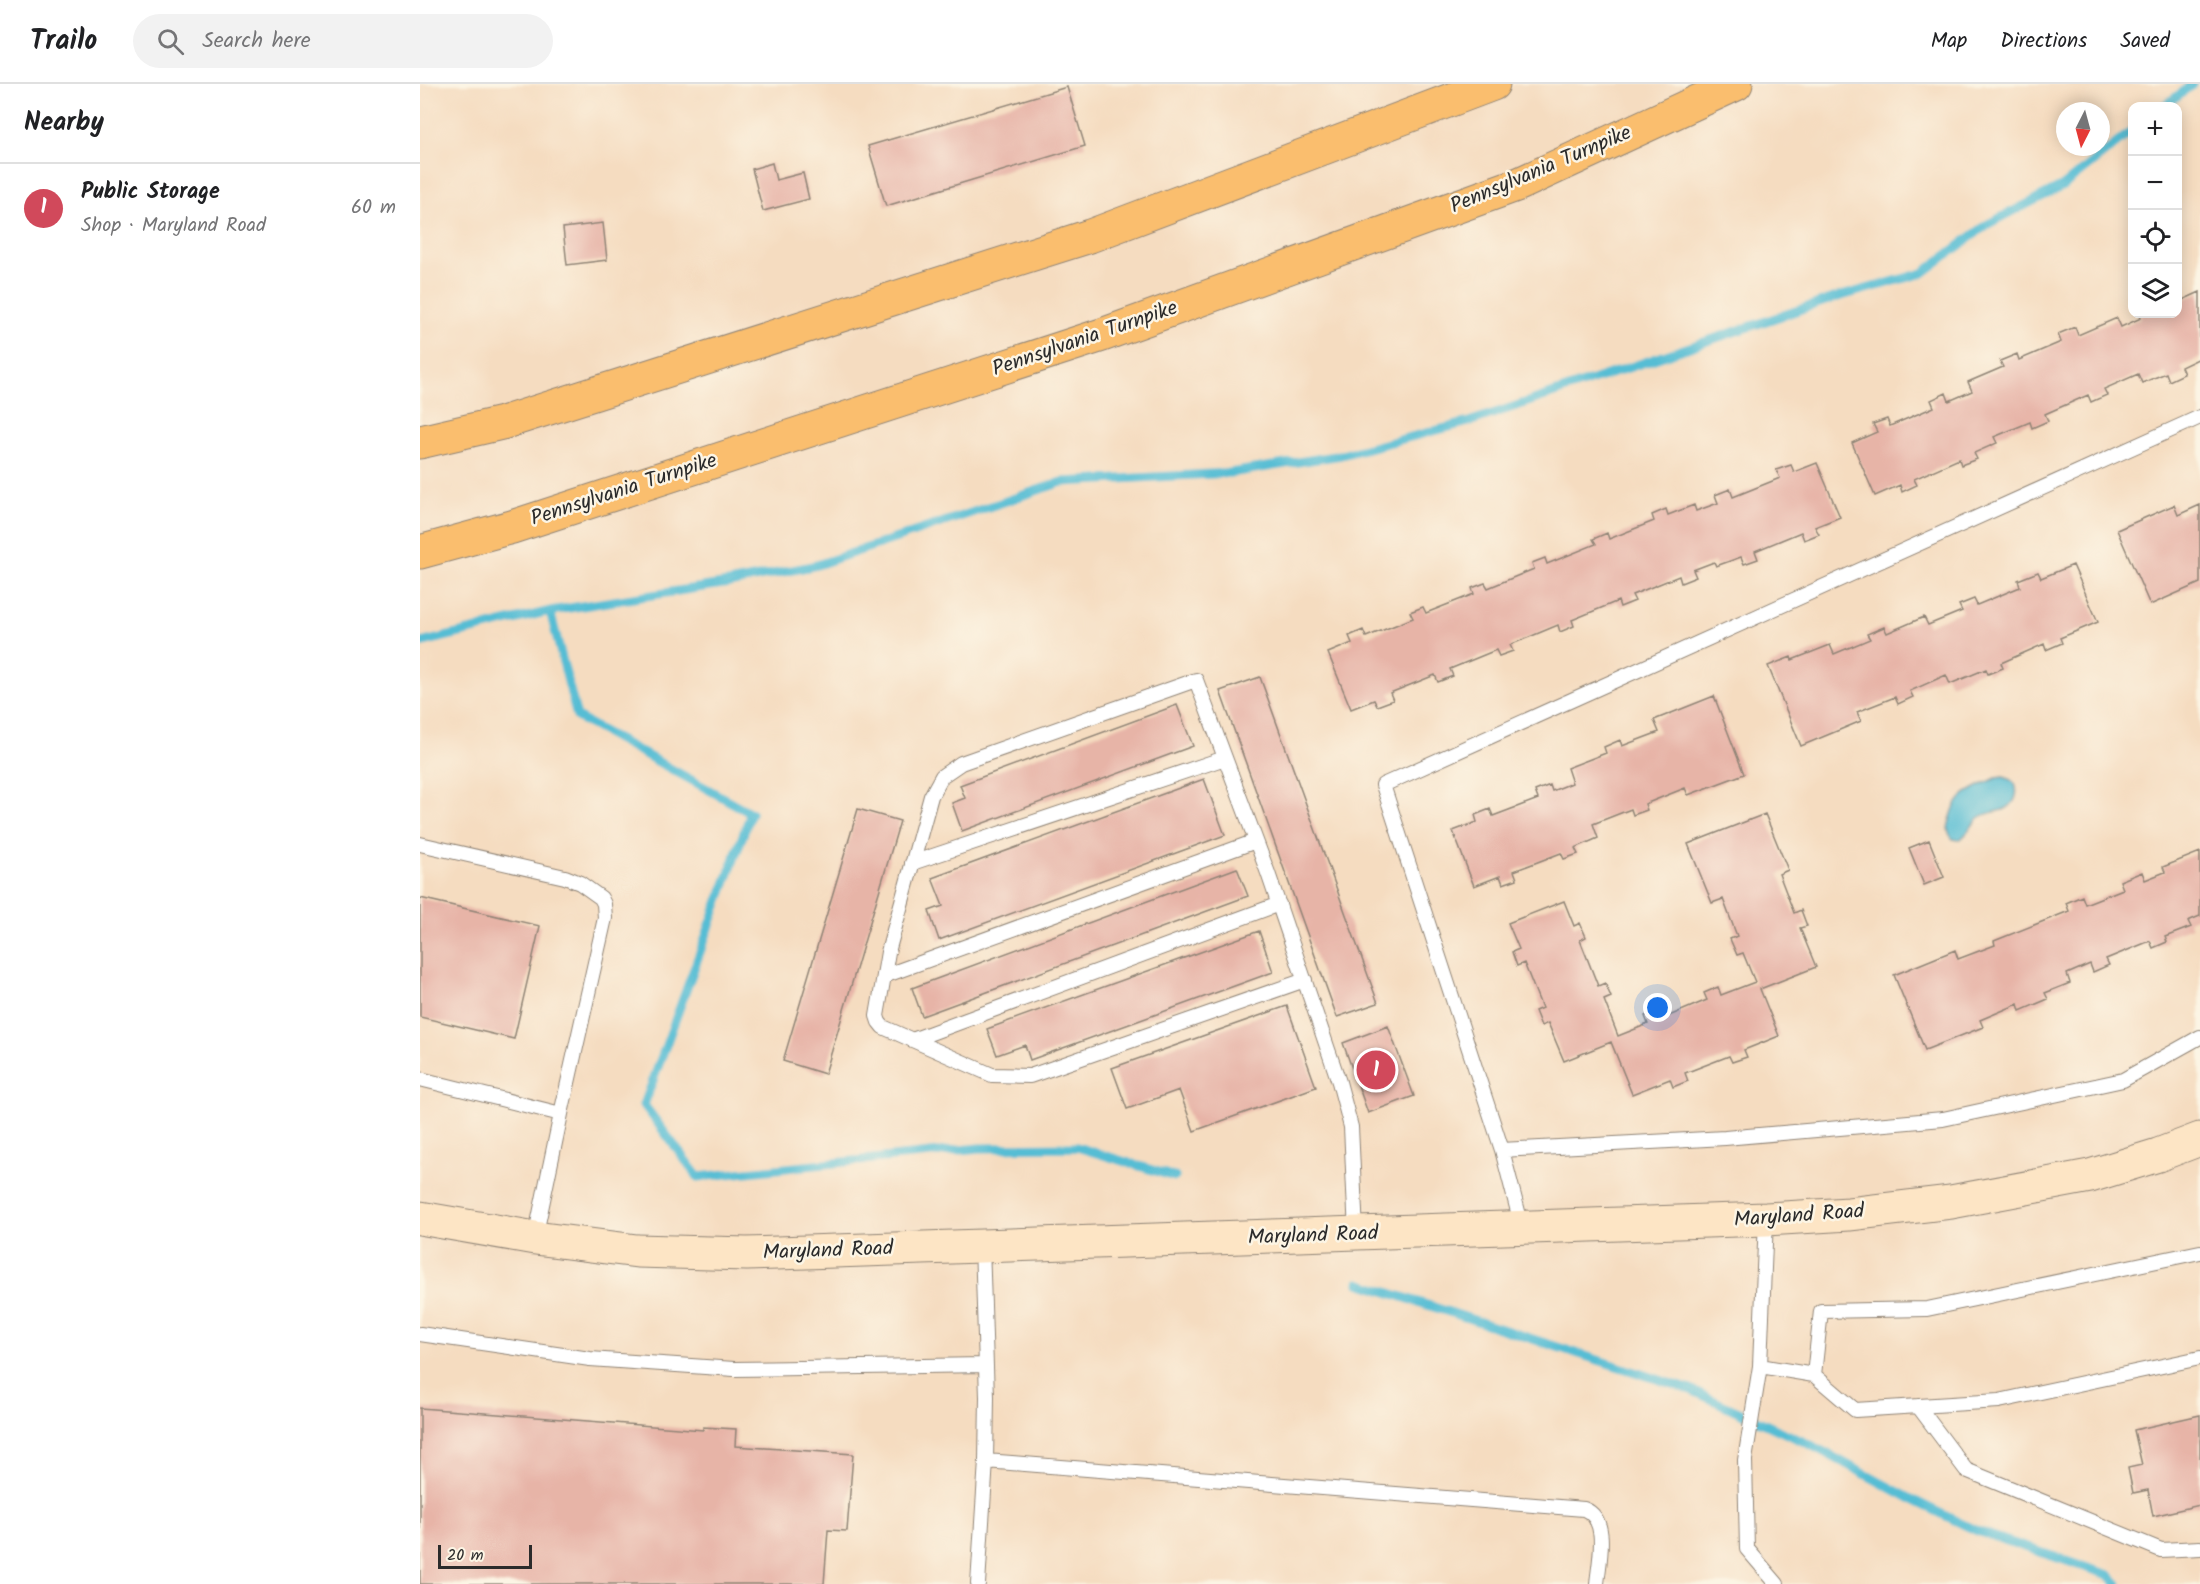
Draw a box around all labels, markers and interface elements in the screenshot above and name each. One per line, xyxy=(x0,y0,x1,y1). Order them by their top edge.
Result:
search box xyxy=(133,14,553,68)
text: Trailo xyxy=(30,19,97,64)
text: Search here xyxy=(202,24,311,59)
icon: search xyxy=(154,25,187,58)
text: Map xyxy=(1931,25,1967,58)
text: Directions xyxy=(2000,25,2087,58)
text: Saved xyxy=(2120,25,2170,58)
text: Nearby xyxy=(24,102,104,144)
north arrow xyxy=(2056,102,2110,156)
map controls xyxy=(2128,102,2182,318)
button: + xyxy=(2128,102,2182,156)
street label: Pennsylvania Turnpike xyxy=(1445,117,1637,223)
button: − xyxy=(2128,156,2182,210)
text: Public Storage xyxy=(81,175,220,210)
text: 1 xyxy=(40,192,47,224)
text: 60 m xyxy=(351,192,396,224)
text: Shop · Maryland Road xyxy=(81,210,266,242)
button: locate xyxy=(2128,210,2182,264)
button: layers xyxy=(2128,264,2182,318)
street label: Pennsylvania Turnpike xyxy=(988,292,1183,386)
street label: Pennsylvania Turnpike xyxy=(527,444,722,536)
your location xyxy=(1643,993,1672,1022)
pin: 1 xyxy=(1356,1048,1396,1092)
street label: Maryland Road xyxy=(1733,1195,1866,1237)
street label: Maryland Road xyxy=(1247,1217,1379,1255)
street label: Maryland Road xyxy=(762,1232,894,1270)
scale bar xyxy=(438,1542,532,1570)
text: 20 m xyxy=(447,1543,483,1568)

